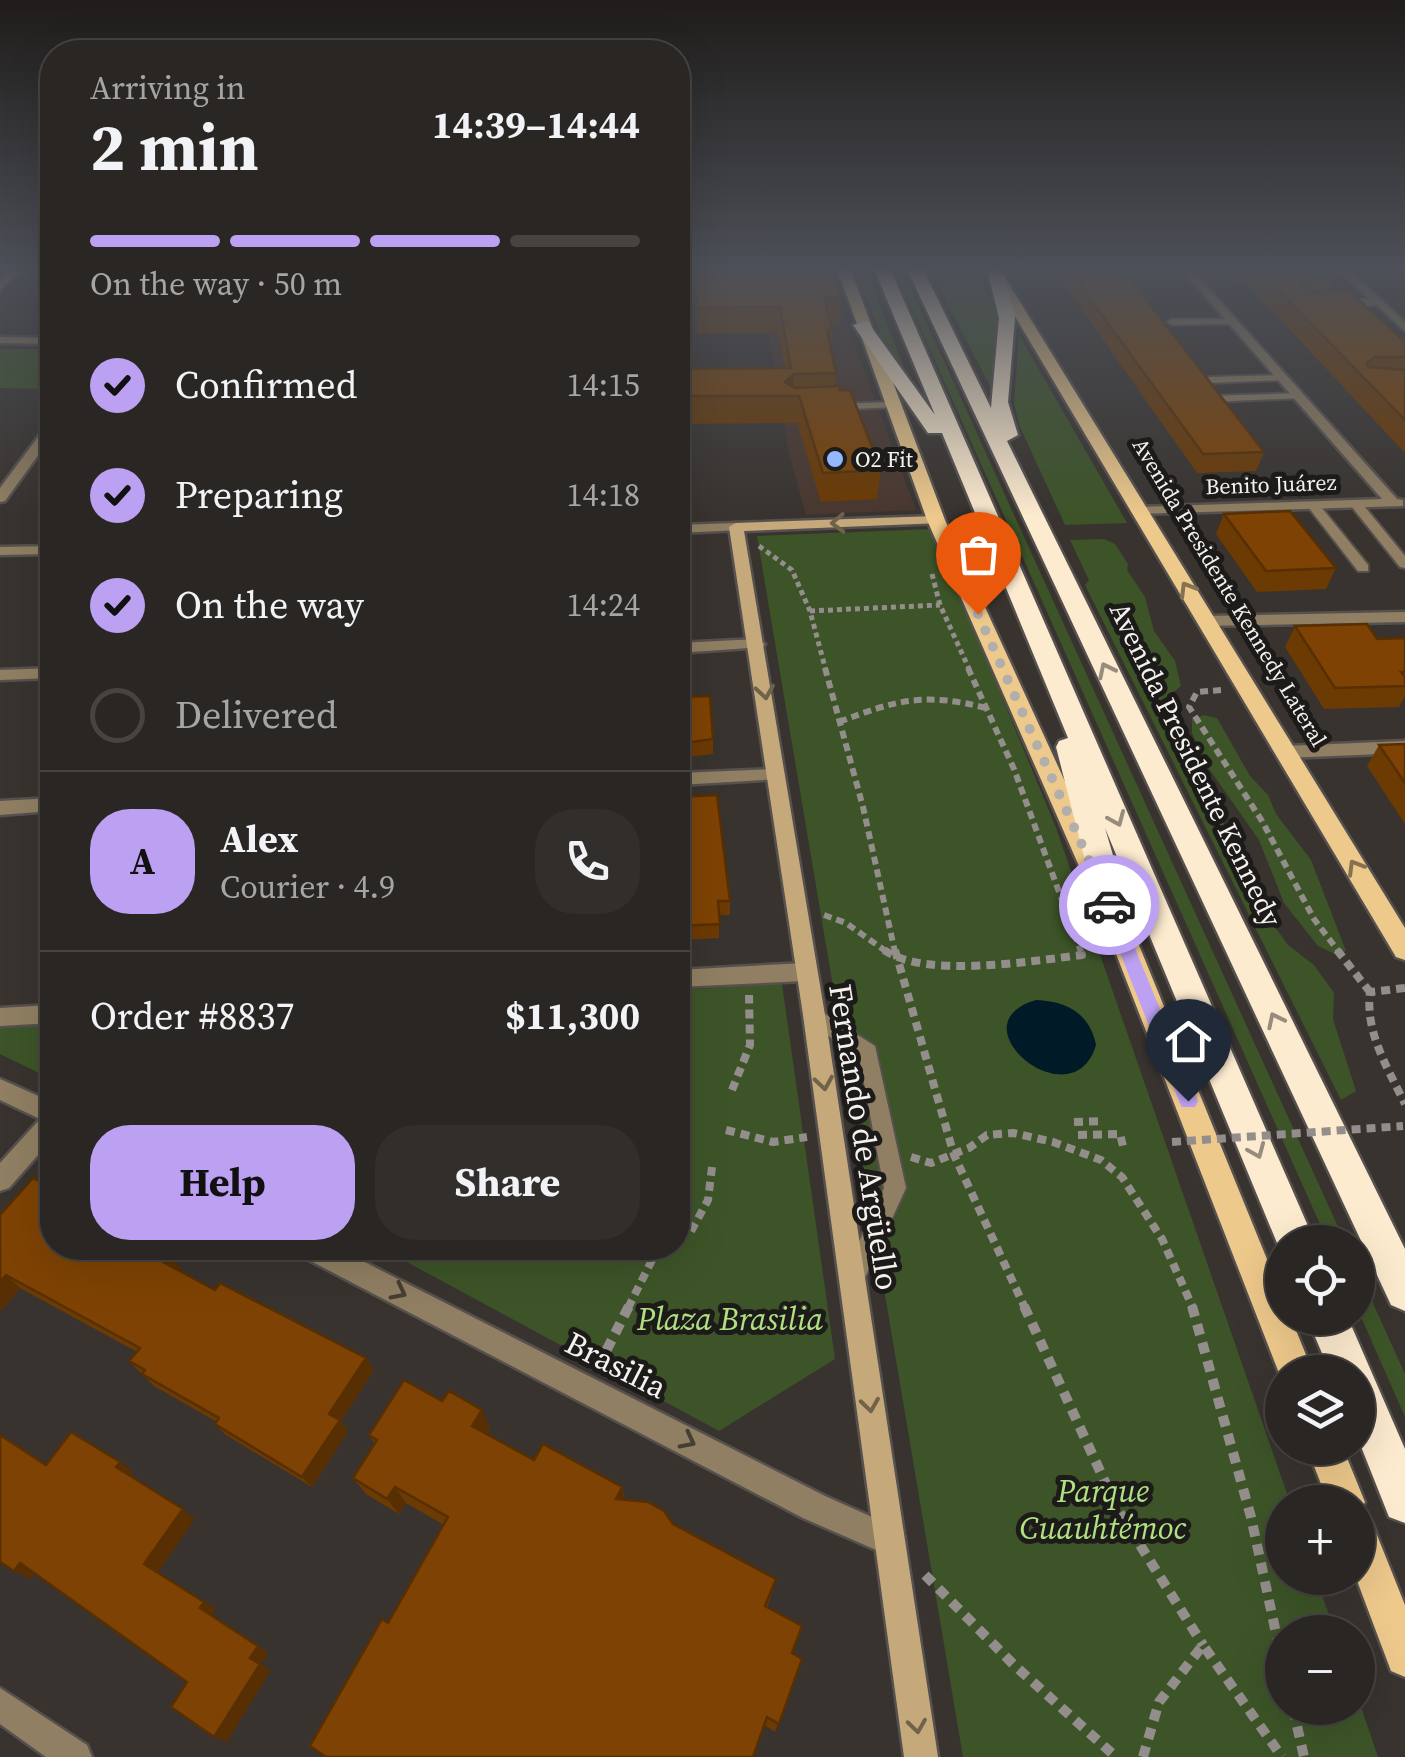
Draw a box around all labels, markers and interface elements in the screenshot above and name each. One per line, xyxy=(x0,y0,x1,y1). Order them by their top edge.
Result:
text: Arriving in xyxy=(90,66,245,110)
text: 14:39–14:44 xyxy=(432,99,640,151)
text: 2 min xyxy=(90,103,259,192)
text: On the way · 50 m xyxy=(90,262,342,306)
icon: check xyxy=(90,358,145,413)
text: Confirmed xyxy=(175,359,357,411)
text: 14:15 xyxy=(566,363,640,407)
street label: Avenida Presidente Kennedy Lateral xyxy=(1126,432,1334,752)
place label: O2 Fit xyxy=(855,444,914,474)
marker: O2 Fit xyxy=(824,448,846,470)
street label: Benito Juárez xyxy=(1205,467,1337,501)
icon: check xyxy=(90,468,145,523)
text: Preparing xyxy=(175,469,343,521)
text: 14:18 xyxy=(566,473,640,517)
one-way arrow xyxy=(830,512,846,533)
pin xyxy=(936,512,1021,615)
icon: bag xyxy=(951,527,1006,582)
icon: check xyxy=(90,578,145,633)
text: On the way xyxy=(175,579,364,631)
one-way arrow xyxy=(1180,582,1199,600)
text: 14:24 xyxy=(566,583,640,627)
street label: Avenida Presidente Kennedy xyxy=(1101,595,1291,933)
one-way arrow xyxy=(1099,662,1119,680)
one-way arrow xyxy=(754,684,775,701)
text: Delivered xyxy=(175,689,338,741)
button: phone xyxy=(535,809,640,914)
one-way arrow xyxy=(1105,809,1125,827)
text: Alex xyxy=(220,813,298,865)
text: A xyxy=(130,835,155,887)
courier xyxy=(1059,855,1159,955)
one-way arrow xyxy=(1348,860,1367,878)
text: Courier · 4.9 xyxy=(220,865,395,909)
icon: car xyxy=(1082,878,1137,933)
street label: Fernando de Argüello xyxy=(818,981,910,1293)
text: Order #8837 xyxy=(90,990,294,1042)
text: $11,300 xyxy=(505,990,640,1042)
pin xyxy=(1146,999,1231,1102)
one-way arrow xyxy=(1267,1012,1287,1030)
icon: home xyxy=(1161,1014,1216,1069)
one-way arrow xyxy=(813,1074,834,1091)
button: Help xyxy=(90,1125,355,1240)
button: Share xyxy=(375,1125,640,1240)
one-way arrow xyxy=(1245,1141,1265,1159)
map controls xyxy=(1265,1225,1375,1725)
button: locate xyxy=(1265,1225,1375,1335)
one-way arrow xyxy=(389,1280,407,1300)
park label: Plaza Brasilia xyxy=(636,1297,823,1341)
street label: Brasilia xyxy=(558,1321,675,1410)
button: layers xyxy=(1265,1355,1375,1465)
one-way arrow xyxy=(858,1396,879,1413)
one-way arrow xyxy=(677,1429,695,1448)
park label: Parque Cuauhtémoc xyxy=(1020,1469,1186,1550)
button: + xyxy=(1265,1485,1375,1595)
button: − xyxy=(1265,1615,1375,1725)
one-way arrow xyxy=(905,1718,926,1734)

